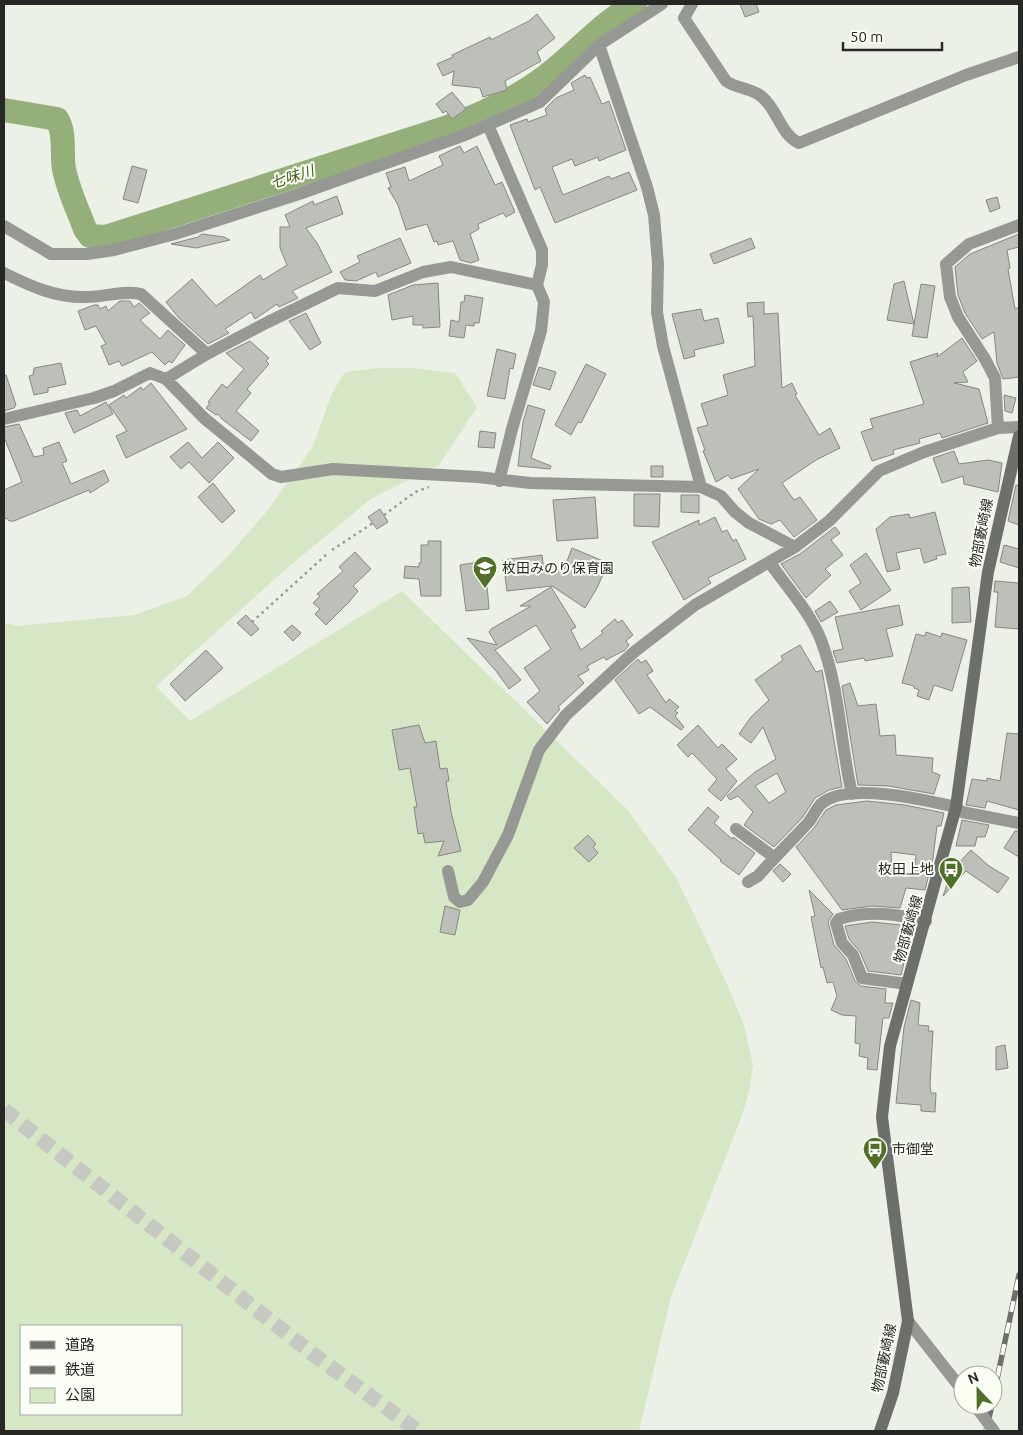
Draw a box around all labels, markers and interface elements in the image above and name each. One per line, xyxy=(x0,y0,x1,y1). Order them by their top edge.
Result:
scale bar xyxy=(843,20,942,52)
text: 50 m xyxy=(850,28,883,45)
water label: 七味川 xyxy=(268,161,318,192)
street label: 物部藪崎線 xyxy=(966,497,996,569)
school or university icon: 枚田みのり保育園 xyxy=(472,555,498,589)
place label: 枚田みのり保育園 xyxy=(502,560,614,576)
bus stop icon: 枚田上地 xyxy=(938,856,964,890)
place label: 枚田上地 xyxy=(878,861,934,877)
street label: 物部藪崎線 xyxy=(891,893,925,965)
bus stop icon: 市御堂 xyxy=(862,1136,888,1170)
place label: 市御堂 xyxy=(892,1141,934,1157)
street label: 物部藪崎線 xyxy=(869,1322,899,1394)
legend xyxy=(20,1325,182,1415)
text: 道路 xyxy=(65,1336,95,1353)
text: 鉄道 xyxy=(65,1361,95,1378)
north arrow xyxy=(953,1365,1003,1415)
text: N xyxy=(965,1369,981,1387)
text: 公園 xyxy=(65,1386,95,1403)

